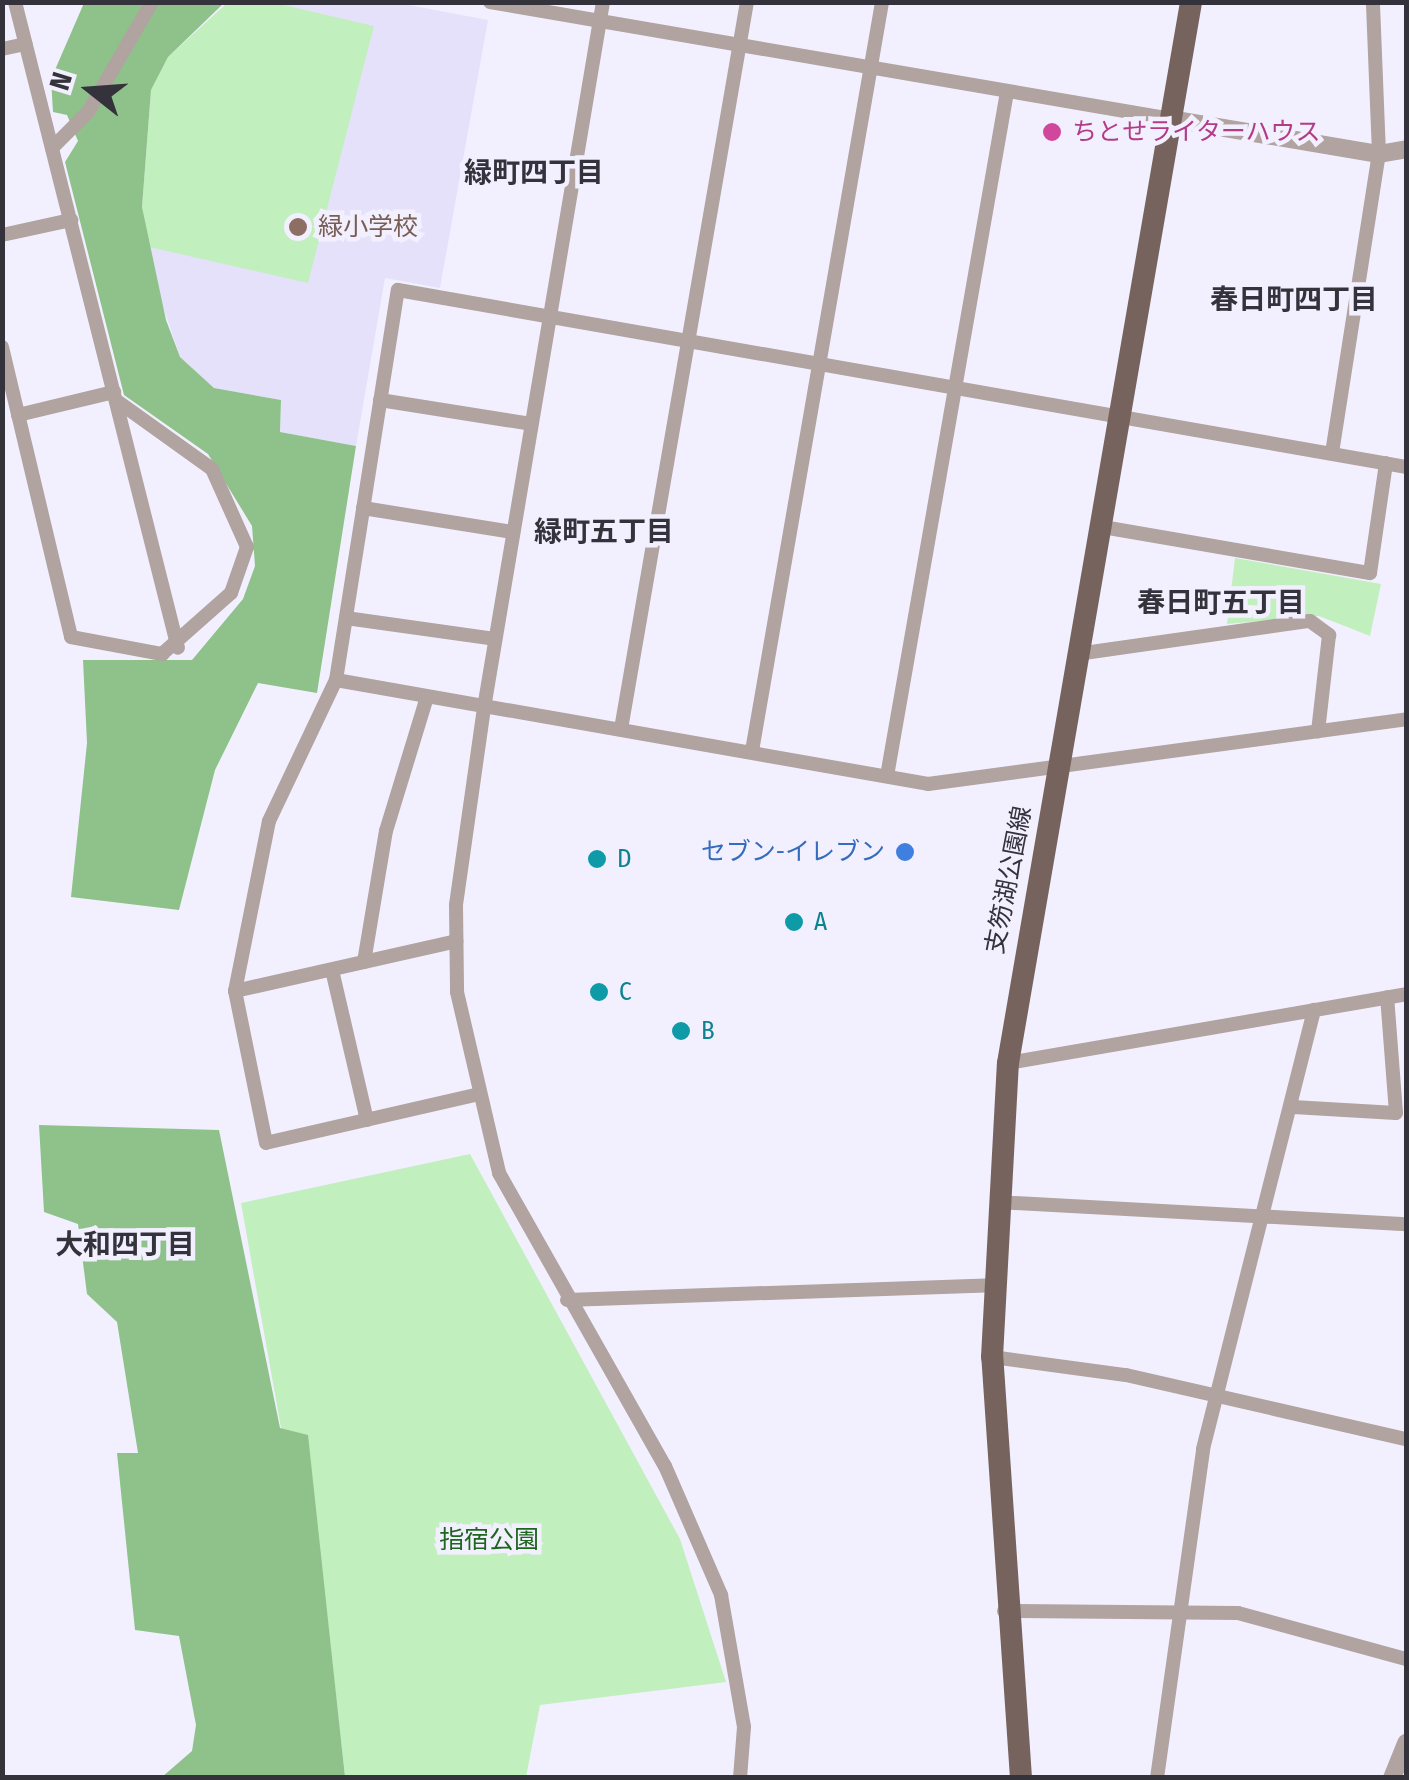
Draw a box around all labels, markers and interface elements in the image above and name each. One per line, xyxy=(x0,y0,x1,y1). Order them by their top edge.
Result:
north arrow xyxy=(40,40,140,140)
text: N xyxy=(43,68,79,94)
place label: ちとせライターハウス xyxy=(1072,117,1322,147)
marker: ちとせライターハウス xyxy=(1041,121,1063,143)
district label: 緑町四丁目 xyxy=(464,156,604,190)
place label: 緑小学校 xyxy=(318,212,418,242)
marker: 緑小学校 xyxy=(287,216,309,238)
district label: 春日町四丁目 xyxy=(1210,283,1378,317)
district label: 緑町五丁目 xyxy=(534,515,674,549)
district label: 春日町五丁目 xyxy=(1137,586,1305,620)
street label: 支笏湖公園線 xyxy=(980,804,1038,956)
place label: セブン-イレブン xyxy=(701,837,885,867)
marker: セブン-イレブン xyxy=(894,841,916,863)
place label: D xyxy=(617,844,632,874)
marker: D xyxy=(586,848,608,870)
place label: A xyxy=(814,907,827,937)
marker: A xyxy=(783,911,805,933)
place label: C xyxy=(619,977,632,1007)
marker: C xyxy=(588,981,610,1003)
place label: B xyxy=(701,1016,715,1046)
marker: B xyxy=(670,1020,692,1042)
district label: 大和四丁目 xyxy=(55,1228,195,1262)
park label: 指宿公園 xyxy=(439,1525,539,1555)

